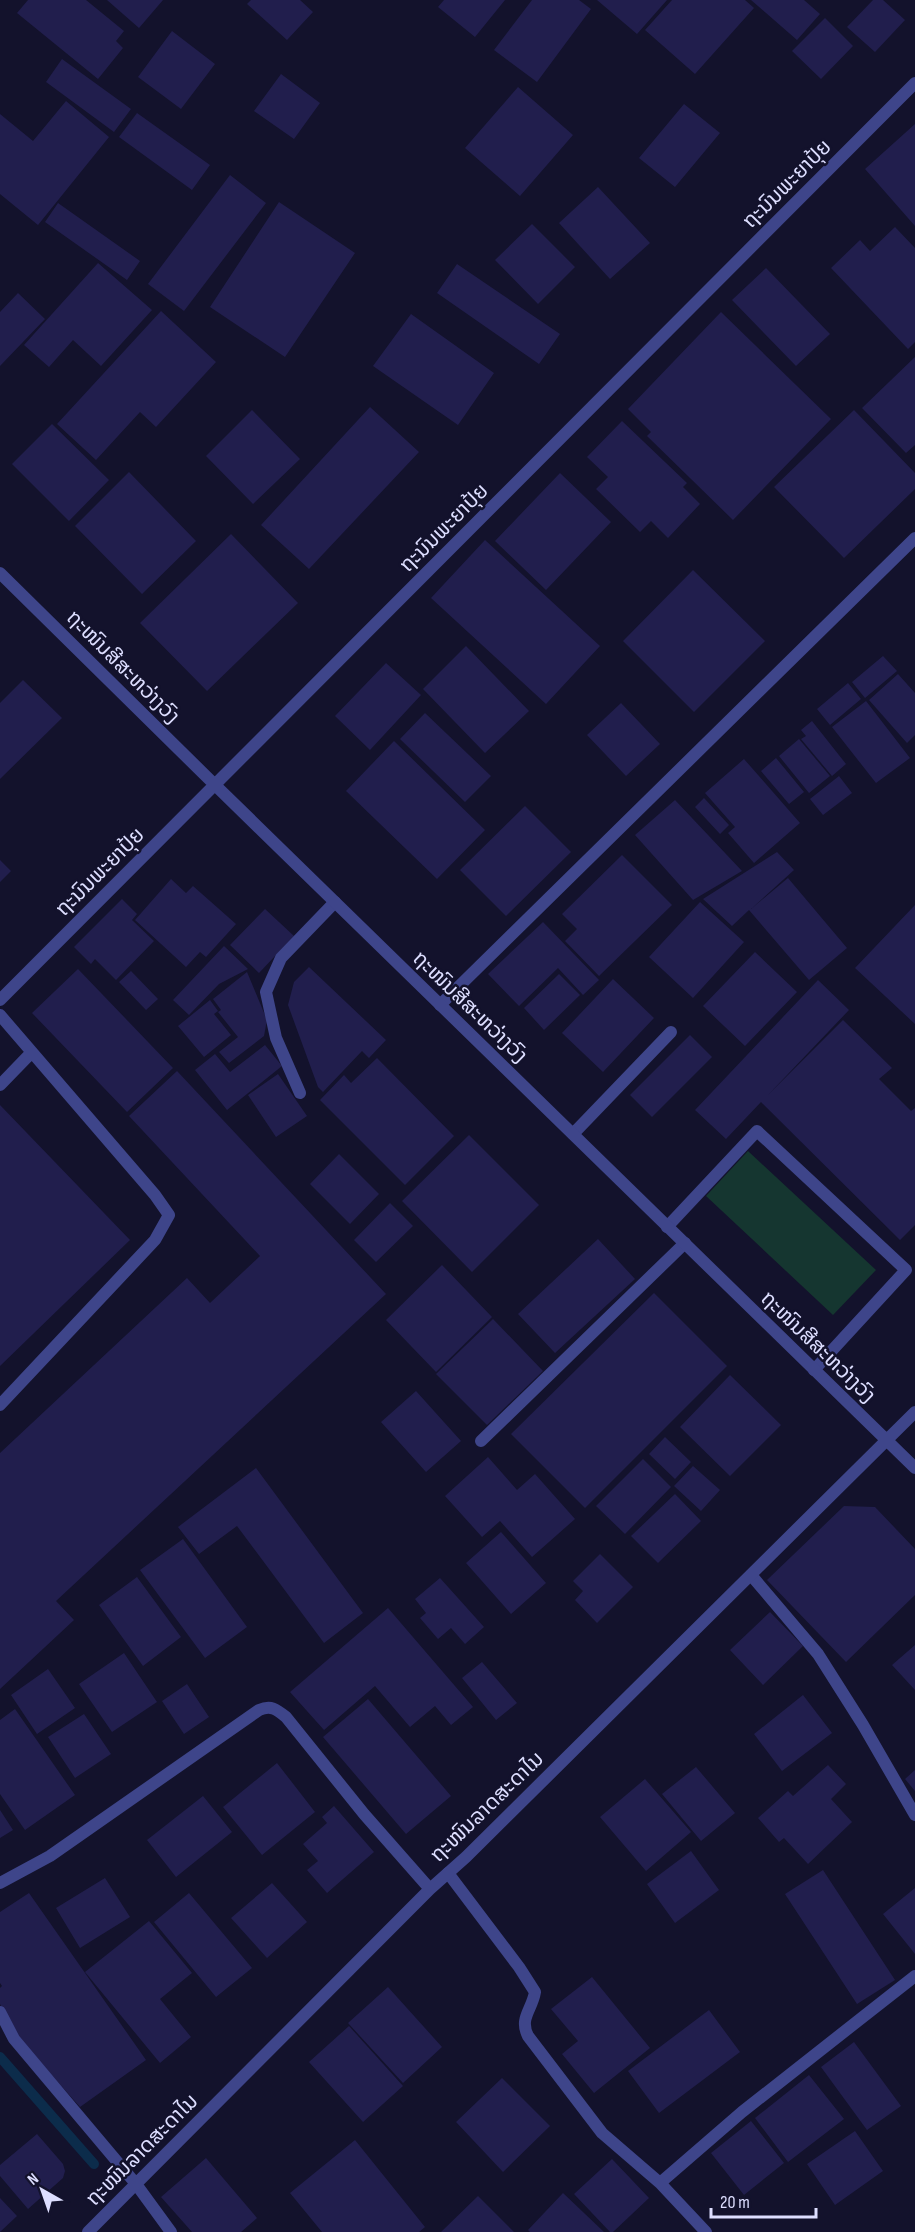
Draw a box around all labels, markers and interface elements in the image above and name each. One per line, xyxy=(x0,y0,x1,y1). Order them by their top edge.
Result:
street label: ຖະນົນພະຍາປຸ້ຍ xyxy=(737,134,837,234)
street label: ຖະນົນພະຍາປຸ້ຍ xyxy=(394,478,494,578)
street label: ຖະໜົນສີສະຫວ່າງວົງ xyxy=(61,604,186,729)
street label: ຖະນົນພະຍາປຸ້ຍ xyxy=(50,822,150,922)
street label: ຖະໜົນສີສະຫວ່າງວົງ xyxy=(407,945,533,1068)
street label: ຖະໜົນສີສະຫວ່າງວົງ xyxy=(755,1285,881,1408)
street label: ຖະໜົນລາດສະດາໄນ xyxy=(425,1746,549,1868)
street label: ຖະໜົນລາດສະດາໄນ xyxy=(81,2089,203,2211)
north arrow xyxy=(12,2160,72,2220)
text: N xyxy=(24,2170,43,2190)
scale bar xyxy=(711,2181,816,2219)
text: 20 m xyxy=(720,2192,750,2213)

